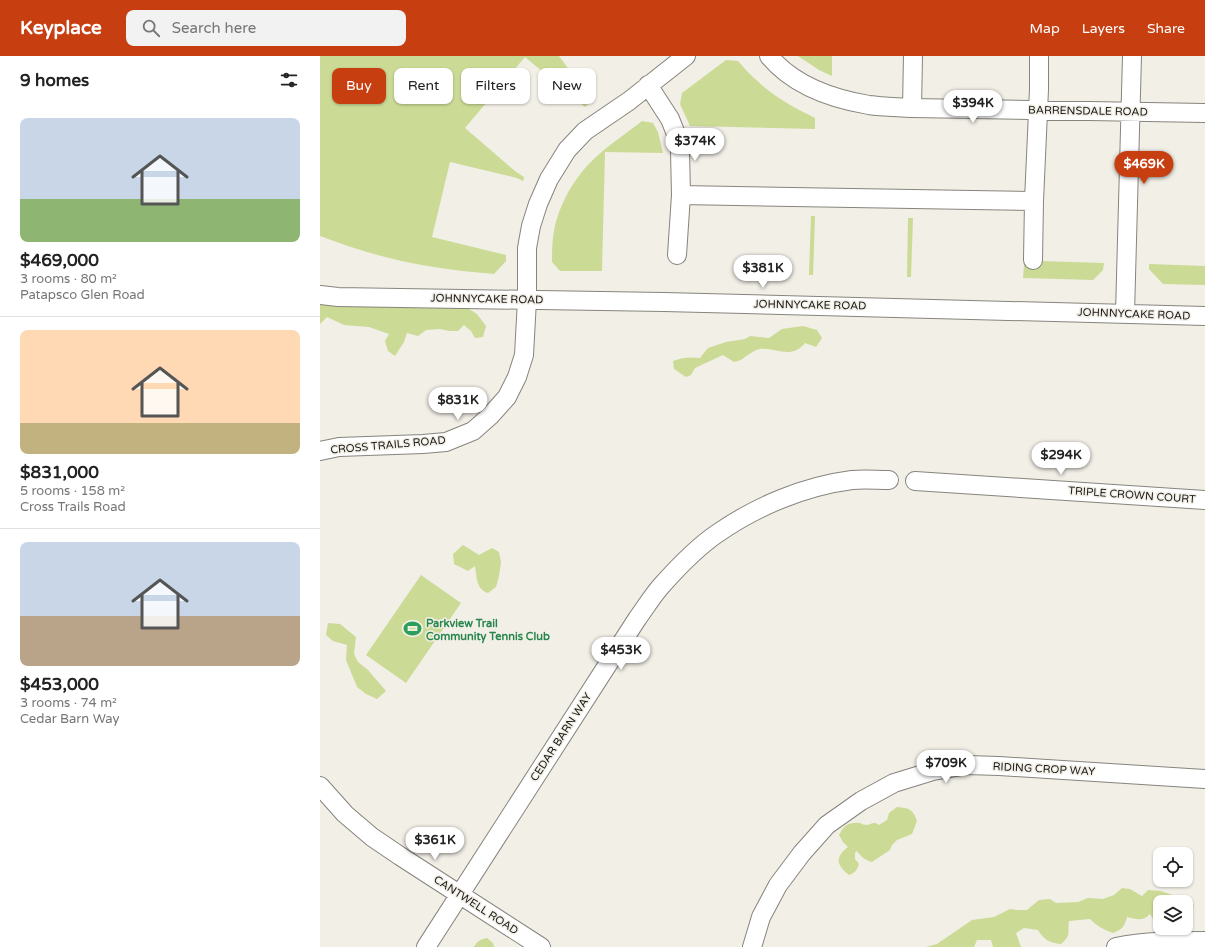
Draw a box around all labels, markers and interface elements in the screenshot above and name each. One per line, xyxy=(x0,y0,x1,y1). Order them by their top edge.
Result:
search box xyxy=(126,10,406,46)
text: Keyplace xyxy=(20,17,102,39)
icon: search xyxy=(140,17,162,39)
text: Search here xyxy=(172,19,256,37)
text: Map xyxy=(1030,20,1060,37)
text: Layers xyxy=(1082,20,1125,37)
text: Share xyxy=(1147,20,1185,37)
chip: Buy xyxy=(332,68,386,104)
chip: Rent xyxy=(394,68,453,104)
chip: Filters xyxy=(461,68,530,104)
chip: New xyxy=(538,68,596,104)
icon: filters xyxy=(278,69,300,91)
text: 9 homes xyxy=(20,70,89,91)
pin: $394K xyxy=(945,90,1001,124)
text: $394K xyxy=(952,95,994,111)
street label: BARRENSDALE ROAD xyxy=(1028,103,1148,119)
pin: $374K xyxy=(667,128,723,162)
text: $374K xyxy=(674,133,716,149)
icon: home xyxy=(124,144,196,216)
pin: $469K xyxy=(1116,151,1172,185)
text: $469K xyxy=(1123,156,1165,172)
text: $469,000 xyxy=(20,250,99,271)
pin: $381K xyxy=(735,255,791,289)
text: $381K xyxy=(742,260,784,276)
text: 3 rooms · 80 m² xyxy=(20,271,117,287)
text: Patapsco Glen Road xyxy=(20,287,145,303)
street label: JOHNNYCAKE ROAD xyxy=(430,292,544,306)
street label: JOHNNYCAKE ROAD xyxy=(753,298,867,312)
street label: JOHNNYCAKE ROAD xyxy=(1077,306,1191,322)
icon: home xyxy=(124,356,196,428)
pin: $831K xyxy=(430,387,486,421)
text: $831K xyxy=(437,392,479,408)
street label: CROSS TRAILS ROAD xyxy=(330,433,446,457)
pin: $294K xyxy=(1033,442,1089,476)
text: $294K xyxy=(1040,447,1082,463)
text: $831,000 xyxy=(20,462,99,483)
text: 5 rooms · 158 m² xyxy=(20,483,125,499)
street label: TRIPLE CROWN COURT xyxy=(1068,484,1196,506)
text: Cross Trails Road xyxy=(20,499,126,515)
icon: home xyxy=(124,568,196,640)
place label: Parkview Trail Community Tennis Club xyxy=(426,617,550,644)
sports icon: Parkview Trail Community Tennis Club xyxy=(403,619,423,639)
pin: $453K xyxy=(593,637,649,671)
text: $453K xyxy=(600,642,642,658)
text: $453,000 xyxy=(20,674,99,695)
street label: CEDAR BARN WAY xyxy=(528,690,594,784)
text: 3 rooms · 74 m² xyxy=(20,695,117,711)
text: Cedar Barn Way xyxy=(20,711,119,727)
pin: $709K xyxy=(918,750,974,784)
text: $709K xyxy=(925,755,967,771)
street label: RIDING CROP WAY xyxy=(992,760,1096,778)
pin: $361K xyxy=(407,827,463,861)
text: $361K xyxy=(414,832,456,848)
map controls xyxy=(1153,847,1193,935)
button: locate xyxy=(1153,847,1193,887)
street label: CANTWELL ROAD xyxy=(431,873,521,937)
button: layers xyxy=(1153,895,1193,935)

